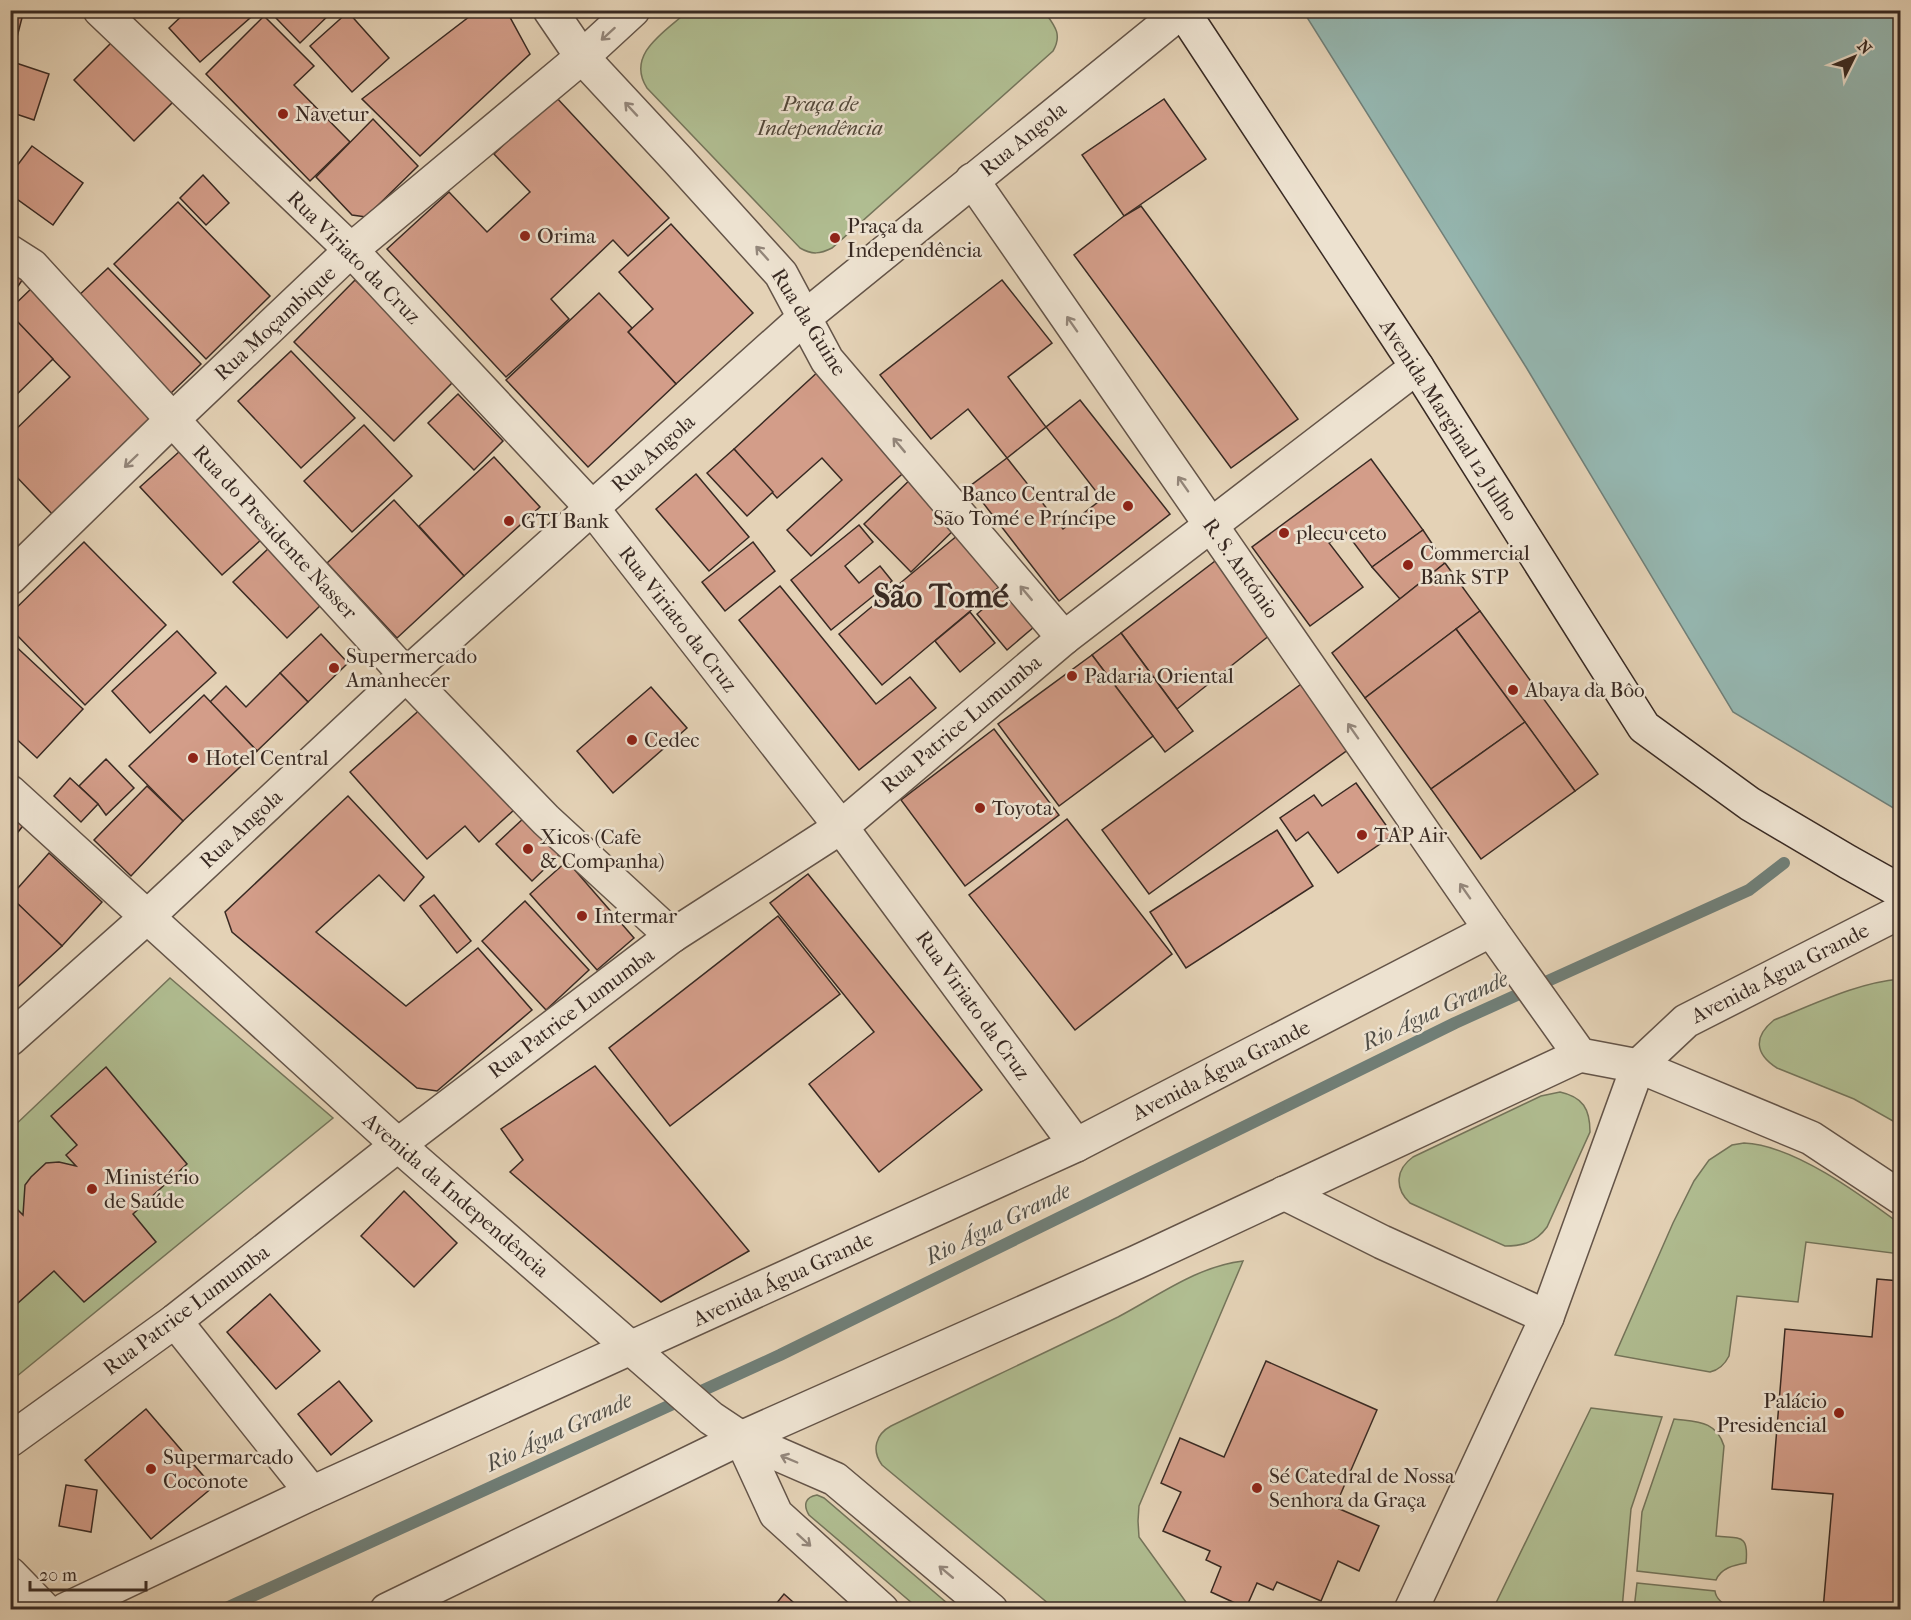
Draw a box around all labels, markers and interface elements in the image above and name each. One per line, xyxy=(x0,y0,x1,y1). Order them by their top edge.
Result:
one-way arrow xyxy=(600,27,615,41)
north arrow xyxy=(1824,27,1884,87)
text: N xyxy=(1854,36,1876,59)
park label: Praça de Independência xyxy=(756,92,883,140)
street label: Rua Angola xyxy=(975,97,1071,181)
place label: Navetur xyxy=(295,102,369,126)
one-way arrow xyxy=(624,102,638,117)
marker: Navetur xyxy=(276,107,290,121)
street label: Rua Viriato da Cruz xyxy=(283,186,425,328)
place label: Praça da Independência xyxy=(847,214,982,262)
place label: Orima xyxy=(537,224,596,248)
marker: Orima xyxy=(518,229,532,243)
marker: Praça da Independência xyxy=(828,231,842,245)
one-way arrow xyxy=(755,246,769,261)
street label: Rua Moçambique xyxy=(209,261,341,385)
street label: Rua da Guine xyxy=(766,264,852,380)
street label: Avenida Marginal 12 Julho xyxy=(1374,314,1523,525)
one-way arrow xyxy=(1066,316,1078,332)
street label: Rua Angola xyxy=(606,409,700,497)
one-way arrow xyxy=(892,438,906,453)
street label: Rua do Presidente Nasser xyxy=(188,440,362,624)
one-way arrow xyxy=(123,453,138,468)
one-way arrow xyxy=(1177,477,1189,493)
place label: Banco Central de São Tomé e Príncipe xyxy=(933,482,1116,530)
marker: Banco Central de São Tomé e Príncipe xyxy=(1121,499,1135,513)
place label: GTI Bank xyxy=(521,509,609,533)
street label: R. S. António xyxy=(1198,513,1284,623)
marker: GTI Bank xyxy=(502,514,516,528)
place label: plecu ceto xyxy=(1295,521,1387,545)
marker: plecu ceto xyxy=(1277,526,1291,540)
street label: Rua Viriato da Cruz xyxy=(614,541,742,697)
place label: Commercial Bank STP xyxy=(1420,541,1530,589)
marker: Commercial Bank STP xyxy=(1401,558,1415,572)
district label: São Tomé xyxy=(873,577,1009,616)
one-way arrow xyxy=(1019,585,1032,601)
place label: Supermercado Amanhecer xyxy=(345,644,477,692)
street label: Rua Patrice Lumumba xyxy=(876,650,1046,798)
marker: Supermercado Amanhecer xyxy=(327,661,341,675)
place label: Padaria Oriental xyxy=(1084,664,1234,688)
marker: Padaria Oriental xyxy=(1065,669,1079,683)
place label: Abaya da Bôo xyxy=(1524,678,1645,702)
marker: Abaya da Bôo xyxy=(1506,683,1520,697)
one-way arrow xyxy=(1347,723,1359,739)
place label: Cedec xyxy=(644,728,700,752)
marker: Cedec xyxy=(625,733,639,747)
place label: Hotel Central xyxy=(205,746,329,770)
marker: Hotel Central xyxy=(186,751,200,765)
street label: Rua Angola xyxy=(195,785,287,873)
place label: Toyota xyxy=(992,796,1053,820)
marker: Toyota xyxy=(973,801,987,815)
place label: TAP Air xyxy=(1374,823,1447,847)
place label: Xicos (Cafe & Companha) xyxy=(540,825,665,873)
marker: TAP Air xyxy=(1355,828,1369,842)
marker: Xicos (Cafe & Companha) xyxy=(521,842,535,856)
one-way arrow xyxy=(1459,883,1471,900)
place label: Intermar xyxy=(594,904,677,928)
marker: Intermar xyxy=(575,909,589,923)
street label: Avenida Água Grande xyxy=(1686,918,1873,1029)
street label: Rua Viriato da Cruz xyxy=(911,926,1035,1084)
street label: Rua Patrice Lumumba xyxy=(483,943,659,1083)
water label: Rio Água Grande xyxy=(1356,965,1513,1057)
street label: Avenida Água Grande xyxy=(1127,1015,1314,1126)
street label: Avenida da Independência xyxy=(357,1107,554,1282)
place label: Ministério de Saúde xyxy=(104,1165,199,1213)
water label: Rio Água Grande xyxy=(919,1177,1076,1271)
marker: Ministério de Saúde xyxy=(85,1182,99,1196)
street label: Avenida Água Grande xyxy=(688,1227,877,1332)
street label: Rua Patrice Lumumba xyxy=(98,1240,274,1380)
water label: Rio Água Grande xyxy=(480,1386,637,1478)
place label: Palácio Presidencial xyxy=(1716,1389,1827,1437)
marker: Palácio Presidencial xyxy=(1832,1406,1846,1420)
place label: Supermarcado Coconote xyxy=(163,1445,293,1493)
one-way arrow xyxy=(781,1453,799,1464)
marker: Supermarcado Coconote xyxy=(144,1462,158,1476)
place label: Sé Catedral de Nossa Senhora da Graça xyxy=(1269,1464,1455,1512)
marker: Sé Catedral de Nossa Senhora da Graça xyxy=(1250,1481,1264,1495)
one-way arrow xyxy=(796,1533,811,1547)
scale bar xyxy=(30,1554,146,1592)
text: 20 m xyxy=(39,1565,77,1586)
one-way arrow xyxy=(939,1565,954,1579)

